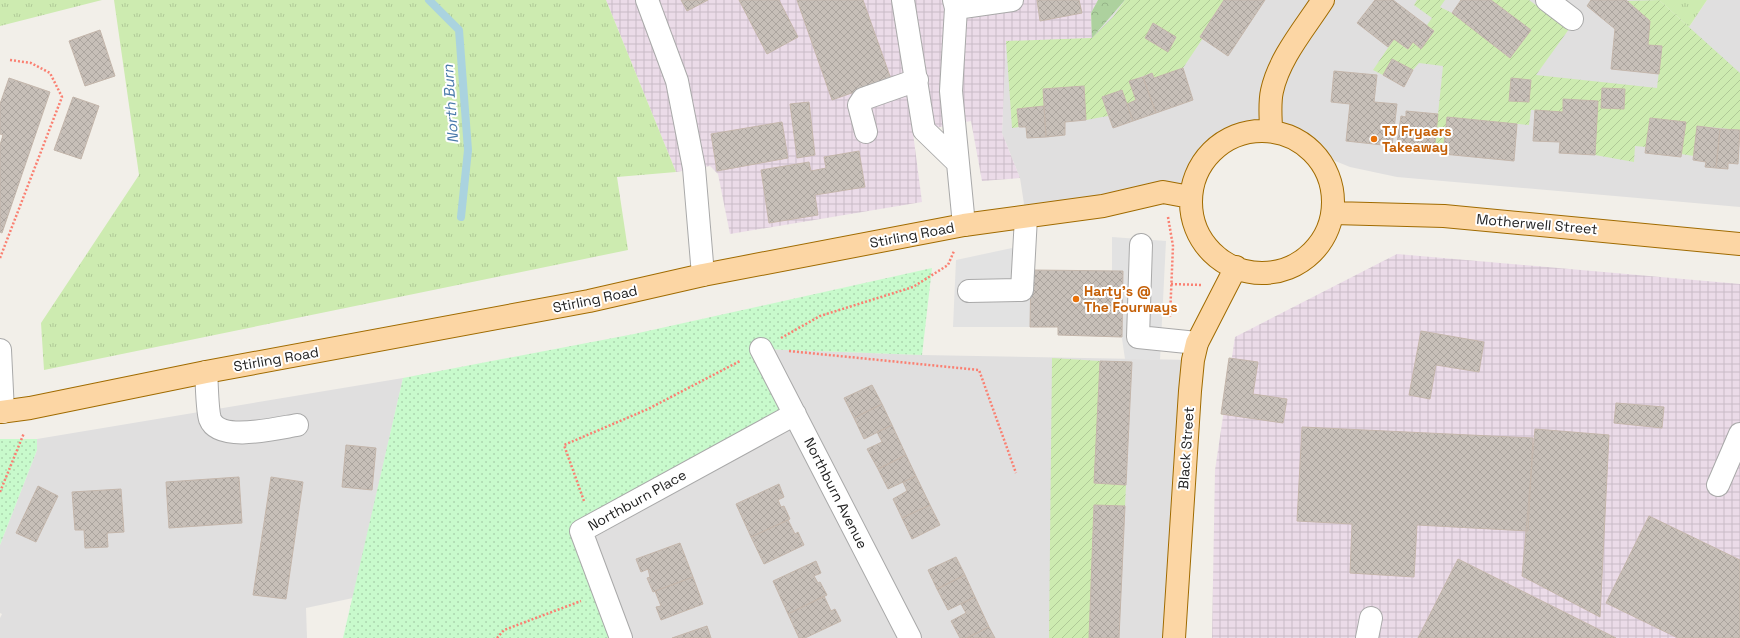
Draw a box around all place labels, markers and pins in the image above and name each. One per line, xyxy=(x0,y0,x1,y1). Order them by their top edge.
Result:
place label: TJ Fryaers Takeaway xyxy=(1382,122,1451,156)
marker: TJ Fryaers Takeaway xyxy=(1369,134,1379,144)
place label: Harty's @ The Fourways xyxy=(1084,282,1177,316)
marker: Harty's @ The Fourways xyxy=(1071,294,1081,304)

